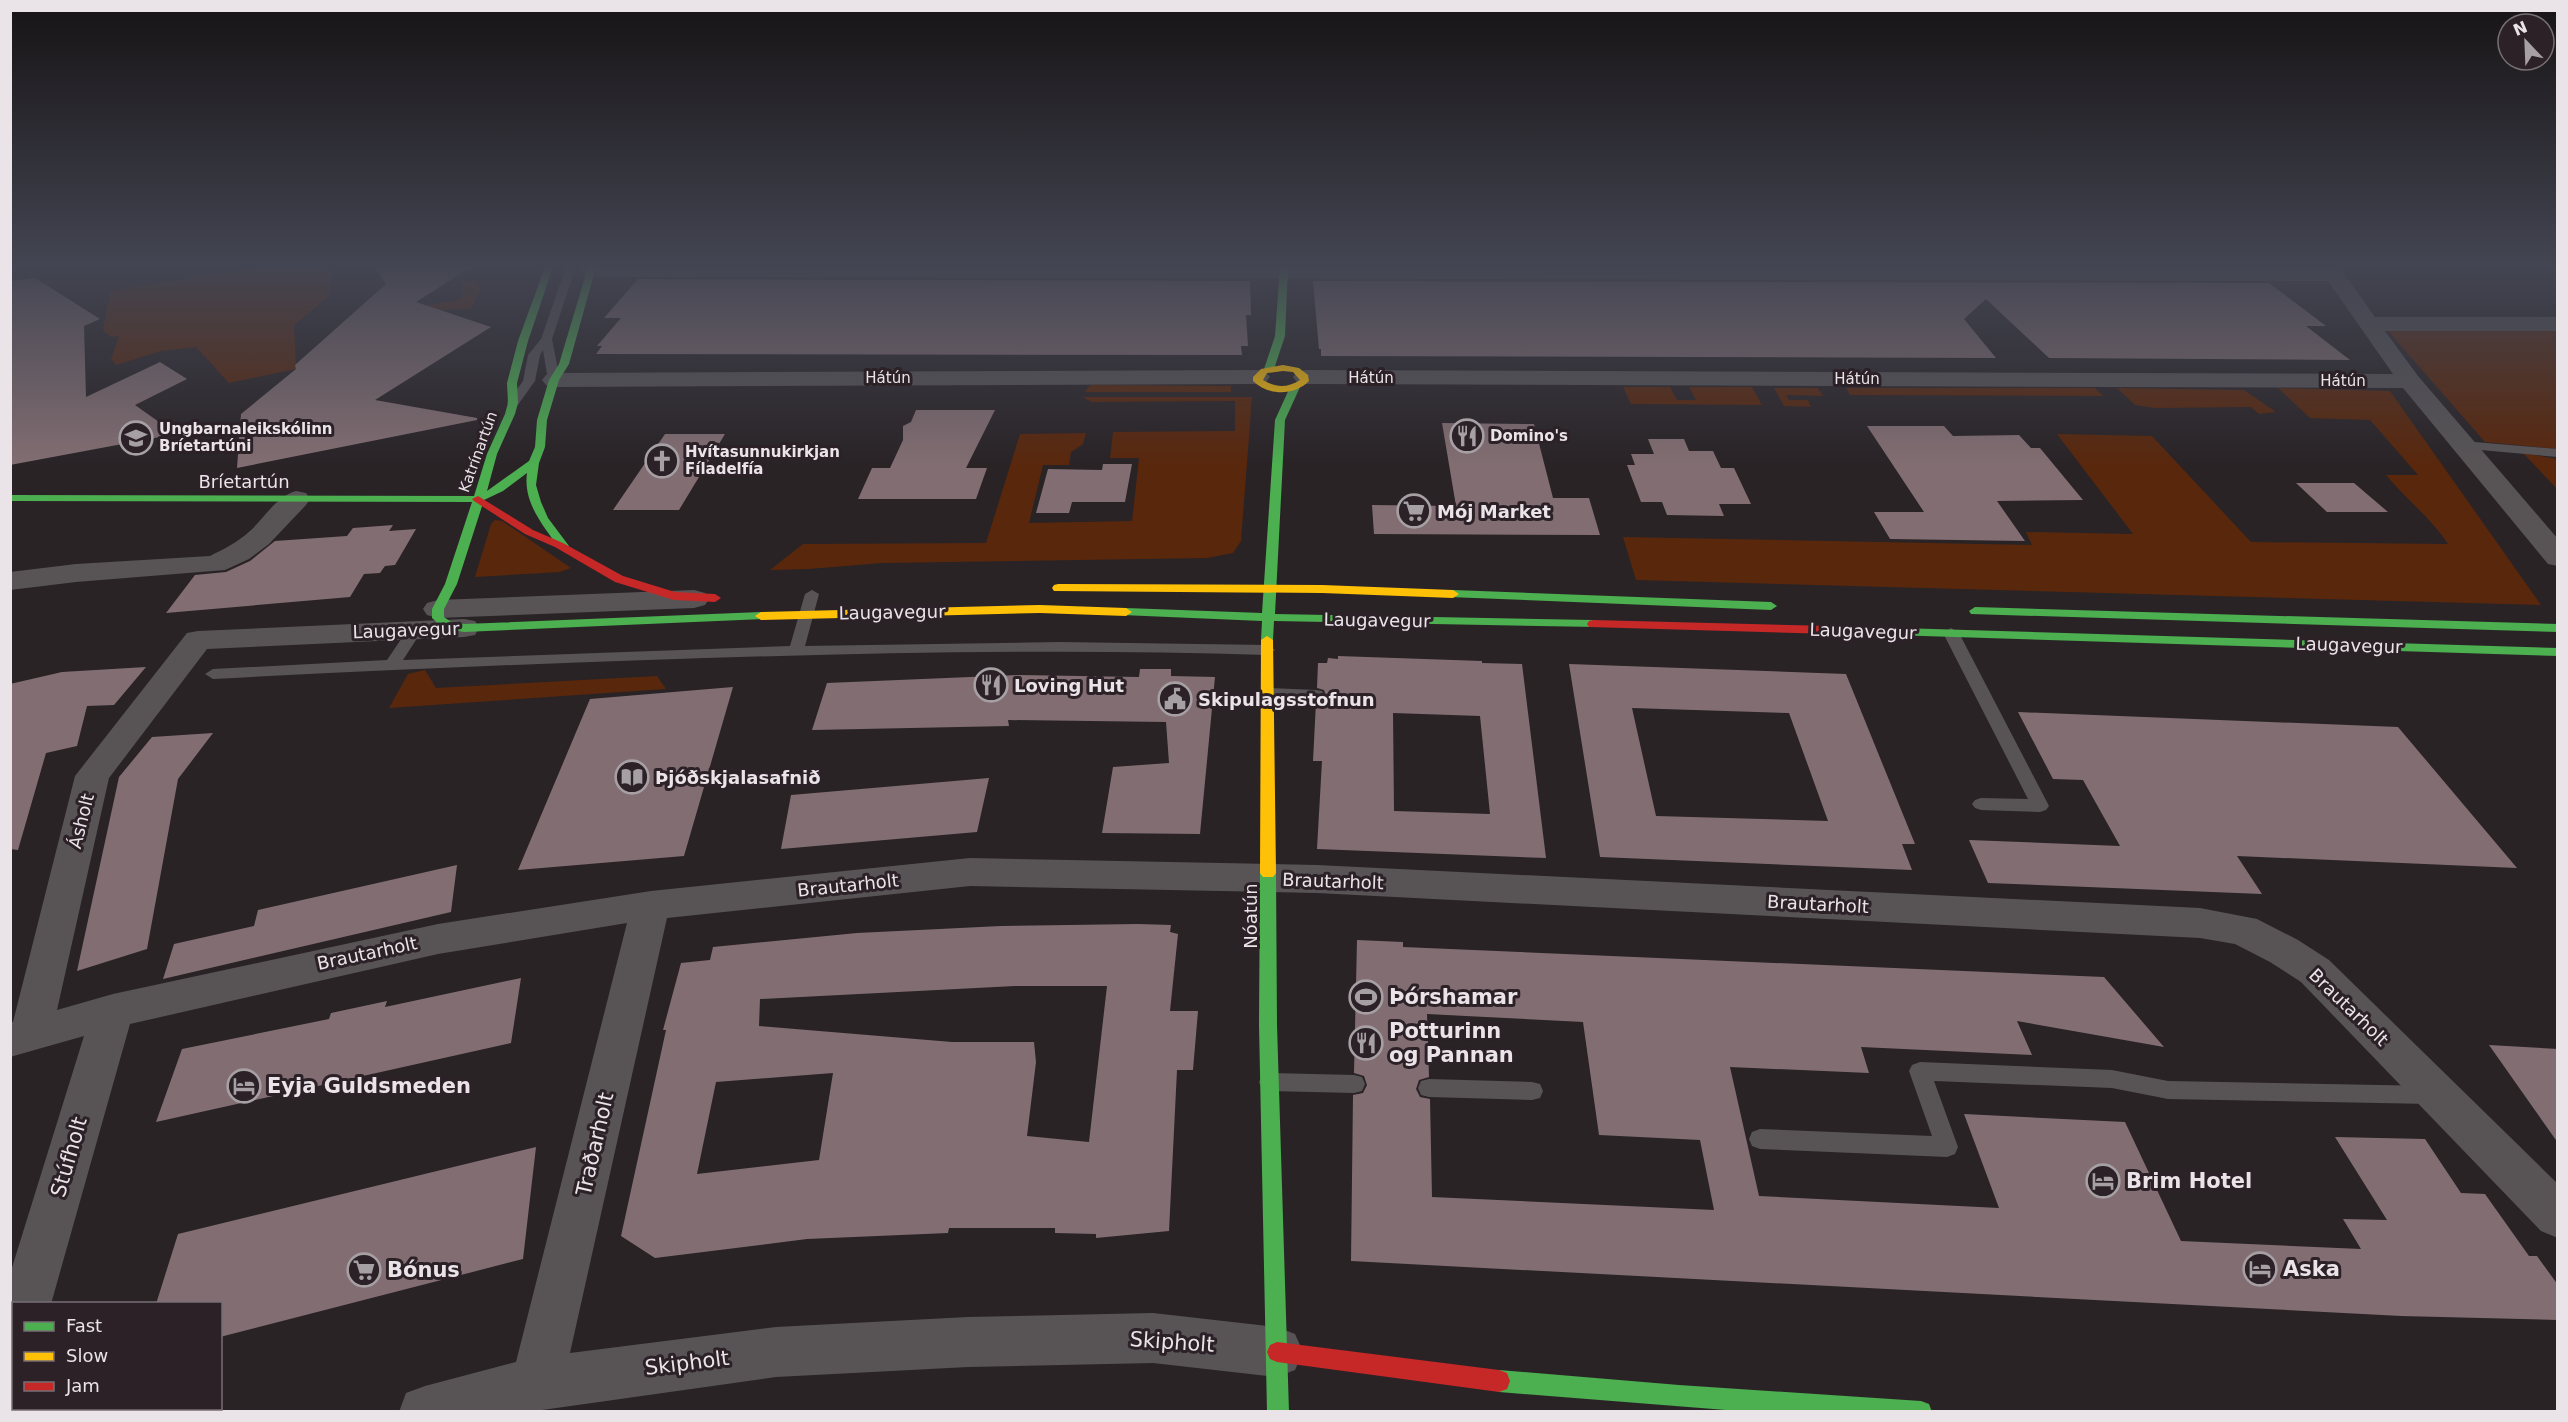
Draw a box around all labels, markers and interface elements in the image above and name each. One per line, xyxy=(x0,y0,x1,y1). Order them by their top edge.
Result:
north arrow xyxy=(2496,12,2556,72)
text: N xyxy=(2510,17,2530,40)
street label: Hátún xyxy=(865,369,911,387)
street label: Hátún xyxy=(1348,369,1394,387)
street label: Hátún xyxy=(1834,370,1880,388)
street label: Hátún xyxy=(2320,372,2366,390)
street label: Katrínartún xyxy=(455,409,501,495)
restaurant icon: Domino's xyxy=(1449,418,1485,454)
school or university icon: Ungbarnaleikskólinn Bríetartúni xyxy=(118,420,154,456)
place label: Ungbarnaleikskólinn Bríetartúni xyxy=(159,420,333,455)
place label: Domino's xyxy=(1490,427,1568,445)
church icon: Hvítasunnukirkjan Fíladelfía xyxy=(644,443,680,479)
place label: Hvítasunnukirkjan Fíladelfía xyxy=(685,443,840,478)
street label: Bríetartún xyxy=(198,471,290,492)
supermarket icon: Mój Market xyxy=(1396,493,1432,529)
place label: Mój Market xyxy=(1437,501,1551,522)
street label: Laugavegur xyxy=(838,601,946,623)
street label: Laugavegur xyxy=(1323,609,1431,631)
street label: Laugavegur xyxy=(352,618,460,642)
street label: Laugavegur xyxy=(1809,619,1917,643)
street label: Laugavegur xyxy=(2295,633,2403,657)
restaurant icon: Loving Hut xyxy=(973,667,1009,703)
place label: Loving Hut xyxy=(1014,675,1125,696)
public building icon: Skipulagsstofnun xyxy=(1157,681,1193,717)
place label: Skipulagsstofnun xyxy=(1198,689,1375,710)
library icon: Þjóðskjalasafnið xyxy=(614,759,650,795)
place label: Þjóðskjalasafnið xyxy=(655,767,821,788)
street label: Ásholt xyxy=(64,791,98,851)
street label: Brautarholt xyxy=(796,869,900,901)
street label: Brautarholt xyxy=(1282,869,1384,893)
street label: Nóatún xyxy=(1240,883,1261,949)
street label: Brautarholt xyxy=(1767,891,1869,917)
street label: Brautarholt xyxy=(315,932,419,974)
street label: Brautarholt xyxy=(2305,964,2393,1050)
sports icon: Þórshamar xyxy=(1348,979,1384,1015)
place label: Þórshamar xyxy=(1389,985,1518,1009)
place label: Potturinn og Pannan xyxy=(1389,1019,1514,1067)
restaurant icon: Potturinn og Pannan xyxy=(1348,1025,1384,1061)
hotel icon: Eyja Guldsmeden xyxy=(226,1068,262,1104)
place label: Eyja Guldsmeden xyxy=(267,1074,471,1098)
street label: Traðarholt xyxy=(571,1090,619,1199)
street label: Stúfholt xyxy=(46,1114,92,1200)
hotel icon: Brim Hotel xyxy=(2085,1163,2121,1199)
place label: Brim Hotel xyxy=(2126,1169,2252,1193)
hotel icon: Aska xyxy=(2242,1251,2278,1287)
supermarket icon: Bónus xyxy=(346,1252,382,1288)
place label: Aska xyxy=(2283,1257,2340,1281)
place label: Bónus xyxy=(387,1258,460,1282)
legend xyxy=(12,1302,222,1410)
text: Fast xyxy=(66,1315,102,1336)
street label: Skipholt xyxy=(1129,1327,1215,1357)
text: Slow xyxy=(66,1345,108,1366)
street label: Skipholt xyxy=(643,1346,731,1380)
text: Jam xyxy=(65,1375,100,1396)

